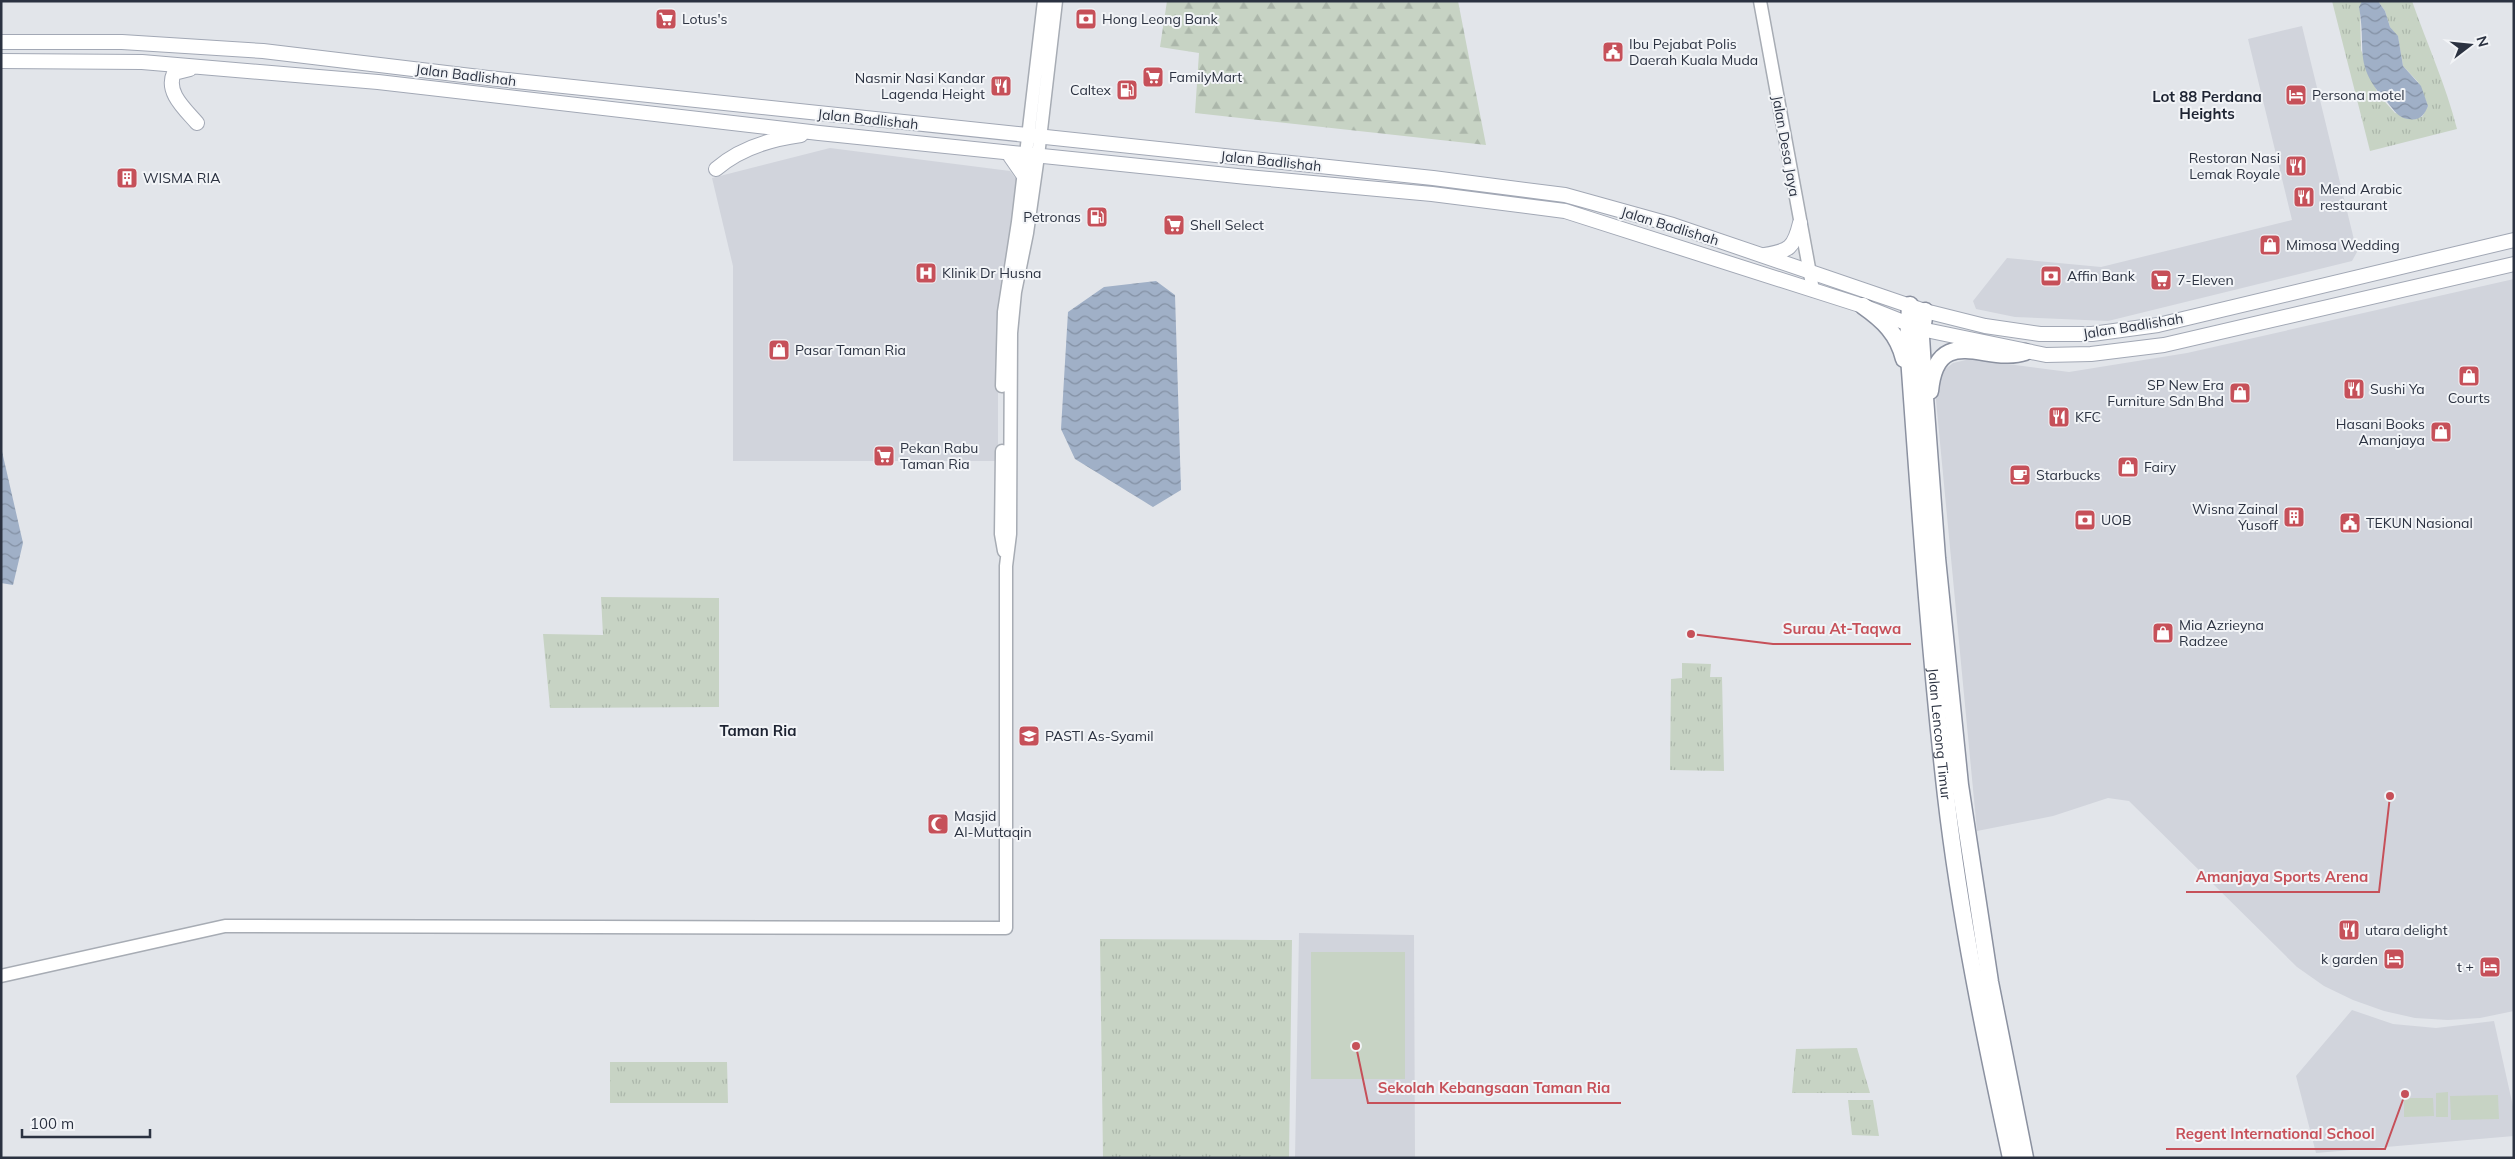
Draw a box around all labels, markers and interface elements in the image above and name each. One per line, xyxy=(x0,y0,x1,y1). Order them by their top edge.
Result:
supermarket icon: Lotus's xyxy=(654,7,678,31)
bank icon: Hong Leong Bank xyxy=(1074,7,1098,31)
place label: Lotus's xyxy=(682,10,727,28)
place label: Hong Leong Bank xyxy=(1102,10,1219,28)
north arrow xyxy=(2445,20,2495,70)
text: N xyxy=(2472,34,2493,49)
place label: Ibu Pejabat Polis Daerah Kuala Muda xyxy=(1629,35,1758,69)
public building icon: Ibu Pejabat Polis Daerah Kuala Muda xyxy=(1601,40,1625,64)
street label: Jalan Badlishah xyxy=(415,60,517,90)
supermarket icon: FamilyMart xyxy=(1141,65,1165,89)
place label: FamilyMart xyxy=(1169,68,1242,86)
place label: Nasmir Nasi Kandar Lagenda Height xyxy=(855,69,986,103)
restaurant icon: Nasmir Nasi Kandar Lagenda Height xyxy=(989,74,1013,98)
fuel station icon: Caltex xyxy=(1115,78,1139,102)
place label: Caltex xyxy=(1070,81,1111,99)
hotel icon: Persona motel xyxy=(2284,83,2308,107)
place label: Persona motel xyxy=(2312,86,2405,104)
district label: Lot 88 Perdana Heights xyxy=(2152,87,2262,123)
street label: Jalan Desa Jaya xyxy=(1768,94,1804,198)
street label: Jalan Badlishah xyxy=(817,105,919,133)
street label: Jalan Badlishah xyxy=(1220,147,1322,175)
place label: Restoran Nasi Lemak Royale xyxy=(2189,149,2280,183)
restaurant icon: Restoran Nasi Lemak Royale xyxy=(2284,154,2308,178)
building icon: WISMA RIA xyxy=(115,166,139,190)
place label: WISMA RIA xyxy=(143,169,221,187)
place label: Mend Arabic restaurant xyxy=(2320,180,2402,214)
restaurant icon: Mend Arabic restaurant xyxy=(2292,185,2316,209)
street label: Jalan Badlishah xyxy=(1619,203,1721,249)
fuel station icon: Petronas xyxy=(1085,205,1109,229)
place label: Petronas xyxy=(1023,208,1081,226)
supermarket icon: Shell Select xyxy=(1162,213,1186,237)
place label: Shell Select xyxy=(1190,216,1264,234)
shop icon: Mimosa Wedding xyxy=(2258,233,2282,257)
place label: Mimosa Wedding xyxy=(2286,236,2400,254)
hospital icon: Klinik Dr Husna xyxy=(914,261,938,285)
place label: Klinik Dr Husna xyxy=(942,264,1041,282)
bank icon: Affin Bank xyxy=(2039,264,2063,288)
place label: Affin Bank xyxy=(2067,267,2136,285)
supermarket icon: 7-Eleven xyxy=(2149,268,2173,292)
place label: 7-Eleven xyxy=(2177,271,2234,289)
street label: Jalan Badlishah xyxy=(2082,309,2184,343)
shop icon: Pasar Taman Ria xyxy=(767,338,791,362)
place label: Pasar Taman Ria xyxy=(795,341,906,359)
shop icon: Courts xyxy=(2457,364,2481,388)
place label: SP New Era Furniture Sdn Bhd xyxy=(2107,376,2224,410)
restaurant icon: Sushi Ya xyxy=(2342,377,2366,401)
place label: Sushi Ya xyxy=(2370,380,2425,398)
shop icon: SP New Era Furniture Sdn Bhd xyxy=(2228,381,2252,405)
place label: Courts xyxy=(2448,389,2490,407)
restaurant icon: KFC xyxy=(2047,405,2071,429)
place label: KFC xyxy=(2075,408,2101,426)
place label: Hasani Books Amanjaya xyxy=(2336,415,2425,449)
shop icon: Hasani Books Amanjaya xyxy=(2429,420,2453,444)
place label: Pekan Rabu Taman Ria xyxy=(900,439,978,473)
supermarket icon: Pekan Rabu Taman Ria xyxy=(872,444,896,468)
shop icon: Fairy xyxy=(2116,455,2140,479)
place label: Fairy xyxy=(2144,458,2177,476)
cafe icon: Starbucks xyxy=(2008,463,2032,487)
place label: Starbucks xyxy=(2036,466,2101,484)
place label: Wisna Zainal Yusoff xyxy=(2192,500,2278,534)
building icon: Wisna Zainal Yusoff xyxy=(2282,505,2306,529)
bank icon: UOB xyxy=(2073,508,2097,532)
place label: UOB xyxy=(2101,511,2132,529)
public building icon: TEKUN Nasional xyxy=(2338,511,2362,535)
place label: TEKUN Nasional xyxy=(2366,514,2473,532)
callout: Surau At-Taqwa xyxy=(1773,614,1911,644)
place label: Mia Azrieyna Radzee xyxy=(2179,616,2264,650)
text: Surau At-Taqwa xyxy=(1783,619,1901,638)
shop icon: Mia Azrieyna Radzee xyxy=(2151,621,2175,645)
street label: Jalan Lencong Timur xyxy=(1924,667,1955,801)
district label: Taman Ria xyxy=(719,721,797,740)
school or university icon: PASTI As-Syamil xyxy=(1017,724,1041,748)
place label: PASTI As-Syamil xyxy=(1045,727,1154,745)
place label: Masjid Al-Muttaqin xyxy=(954,807,1032,841)
mosque icon: Masjid Al-Muttaqin xyxy=(926,812,950,836)
callout: Amanjaya Sports Arena xyxy=(2186,862,2379,892)
text: Amanjaya Sports Arena xyxy=(2196,867,2368,886)
restaurant icon: utara delight xyxy=(2337,918,2361,942)
place label: utara delight xyxy=(2365,921,2448,939)
hotel icon: k garden xyxy=(2382,947,2406,971)
place label: k garden xyxy=(2321,950,2378,968)
hotel icon: t + xyxy=(2478,955,2502,979)
place label: t + xyxy=(2457,958,2474,976)
callout: Sekolah Kebangsaan Taman Ria xyxy=(1368,1073,1621,1103)
text: Sekolah Kebangsaan Taman Ria xyxy=(1378,1078,1610,1097)
scale bar xyxy=(22,1106,150,1138)
text: 100 m xyxy=(30,1114,74,1133)
callout: Regent International School xyxy=(2166,1119,2385,1149)
text: Regent International School xyxy=(2175,1124,2375,1143)

